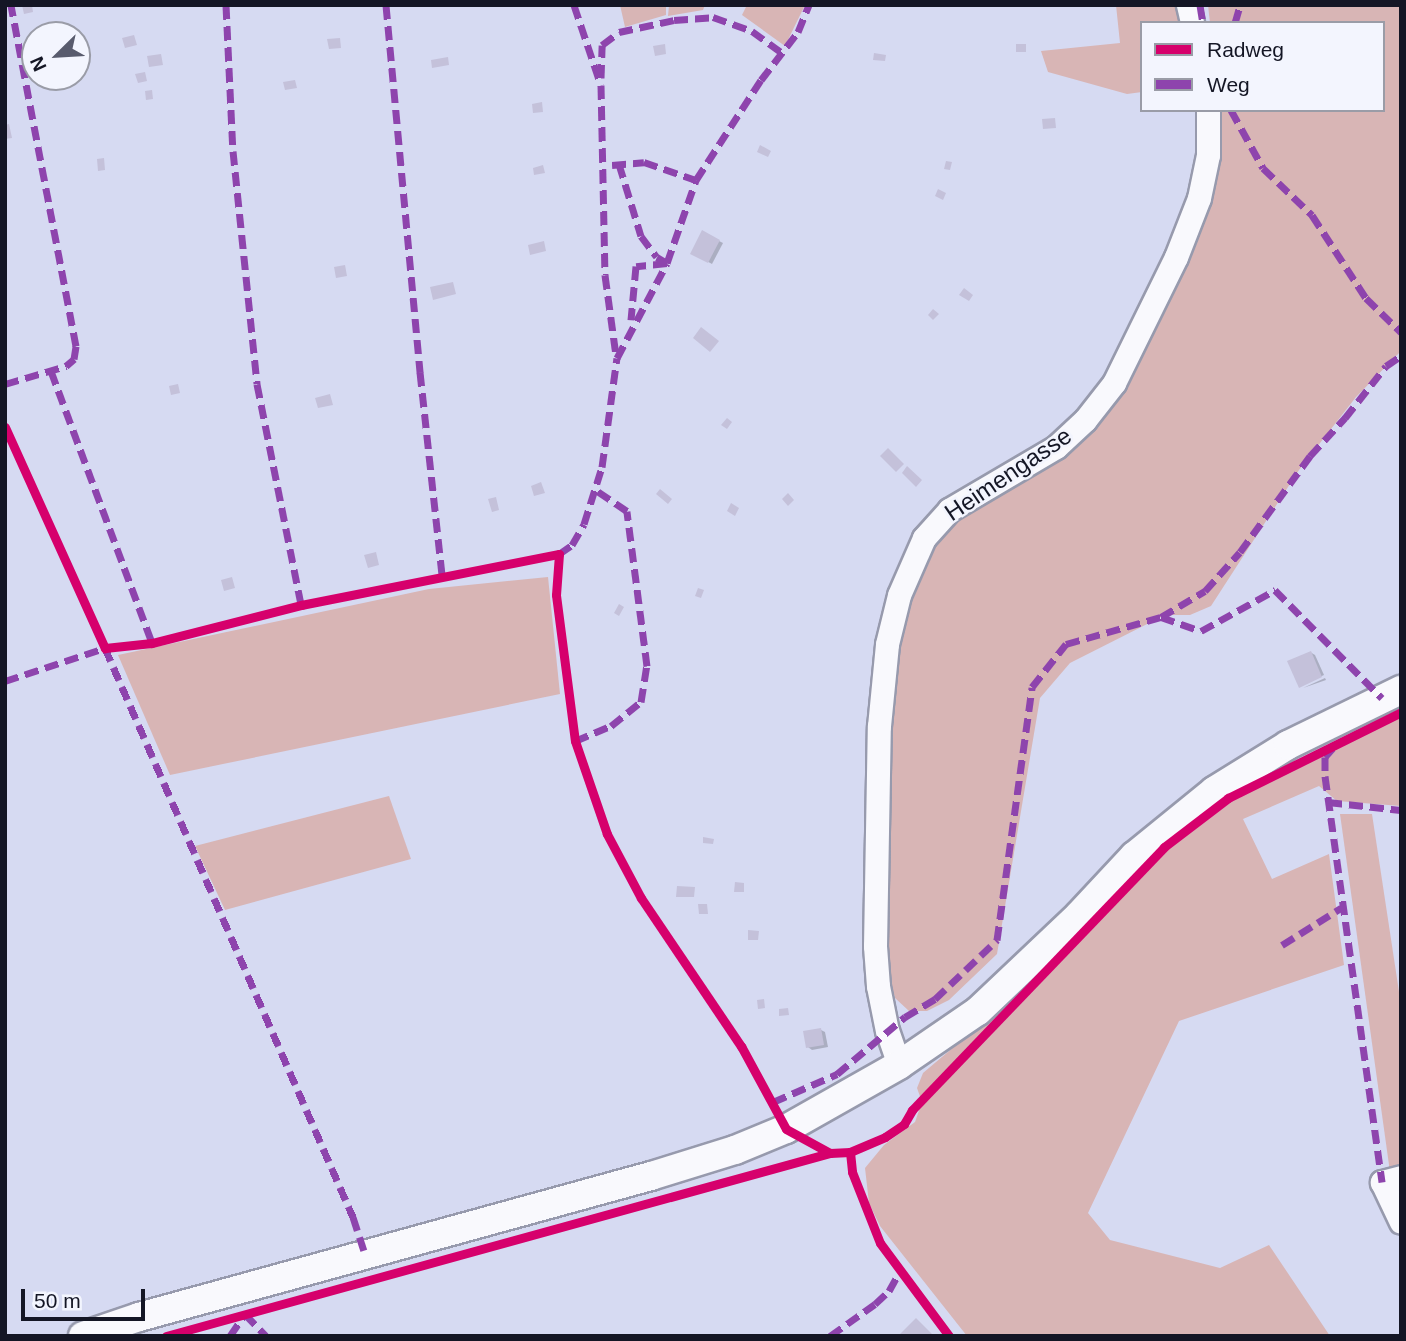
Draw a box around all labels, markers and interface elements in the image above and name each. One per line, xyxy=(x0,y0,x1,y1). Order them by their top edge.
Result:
north arrow xyxy=(21,21,91,91)
legend xyxy=(1140,21,1385,112)
text: Radweg xyxy=(1207,38,1284,61)
text: N xyxy=(26,53,51,74)
text: Weg xyxy=(1207,73,1250,96)
street label: Heimengasse xyxy=(939,421,1077,527)
scale bar xyxy=(24,1274,149,1318)
text: 50 m xyxy=(34,1289,81,1312)

